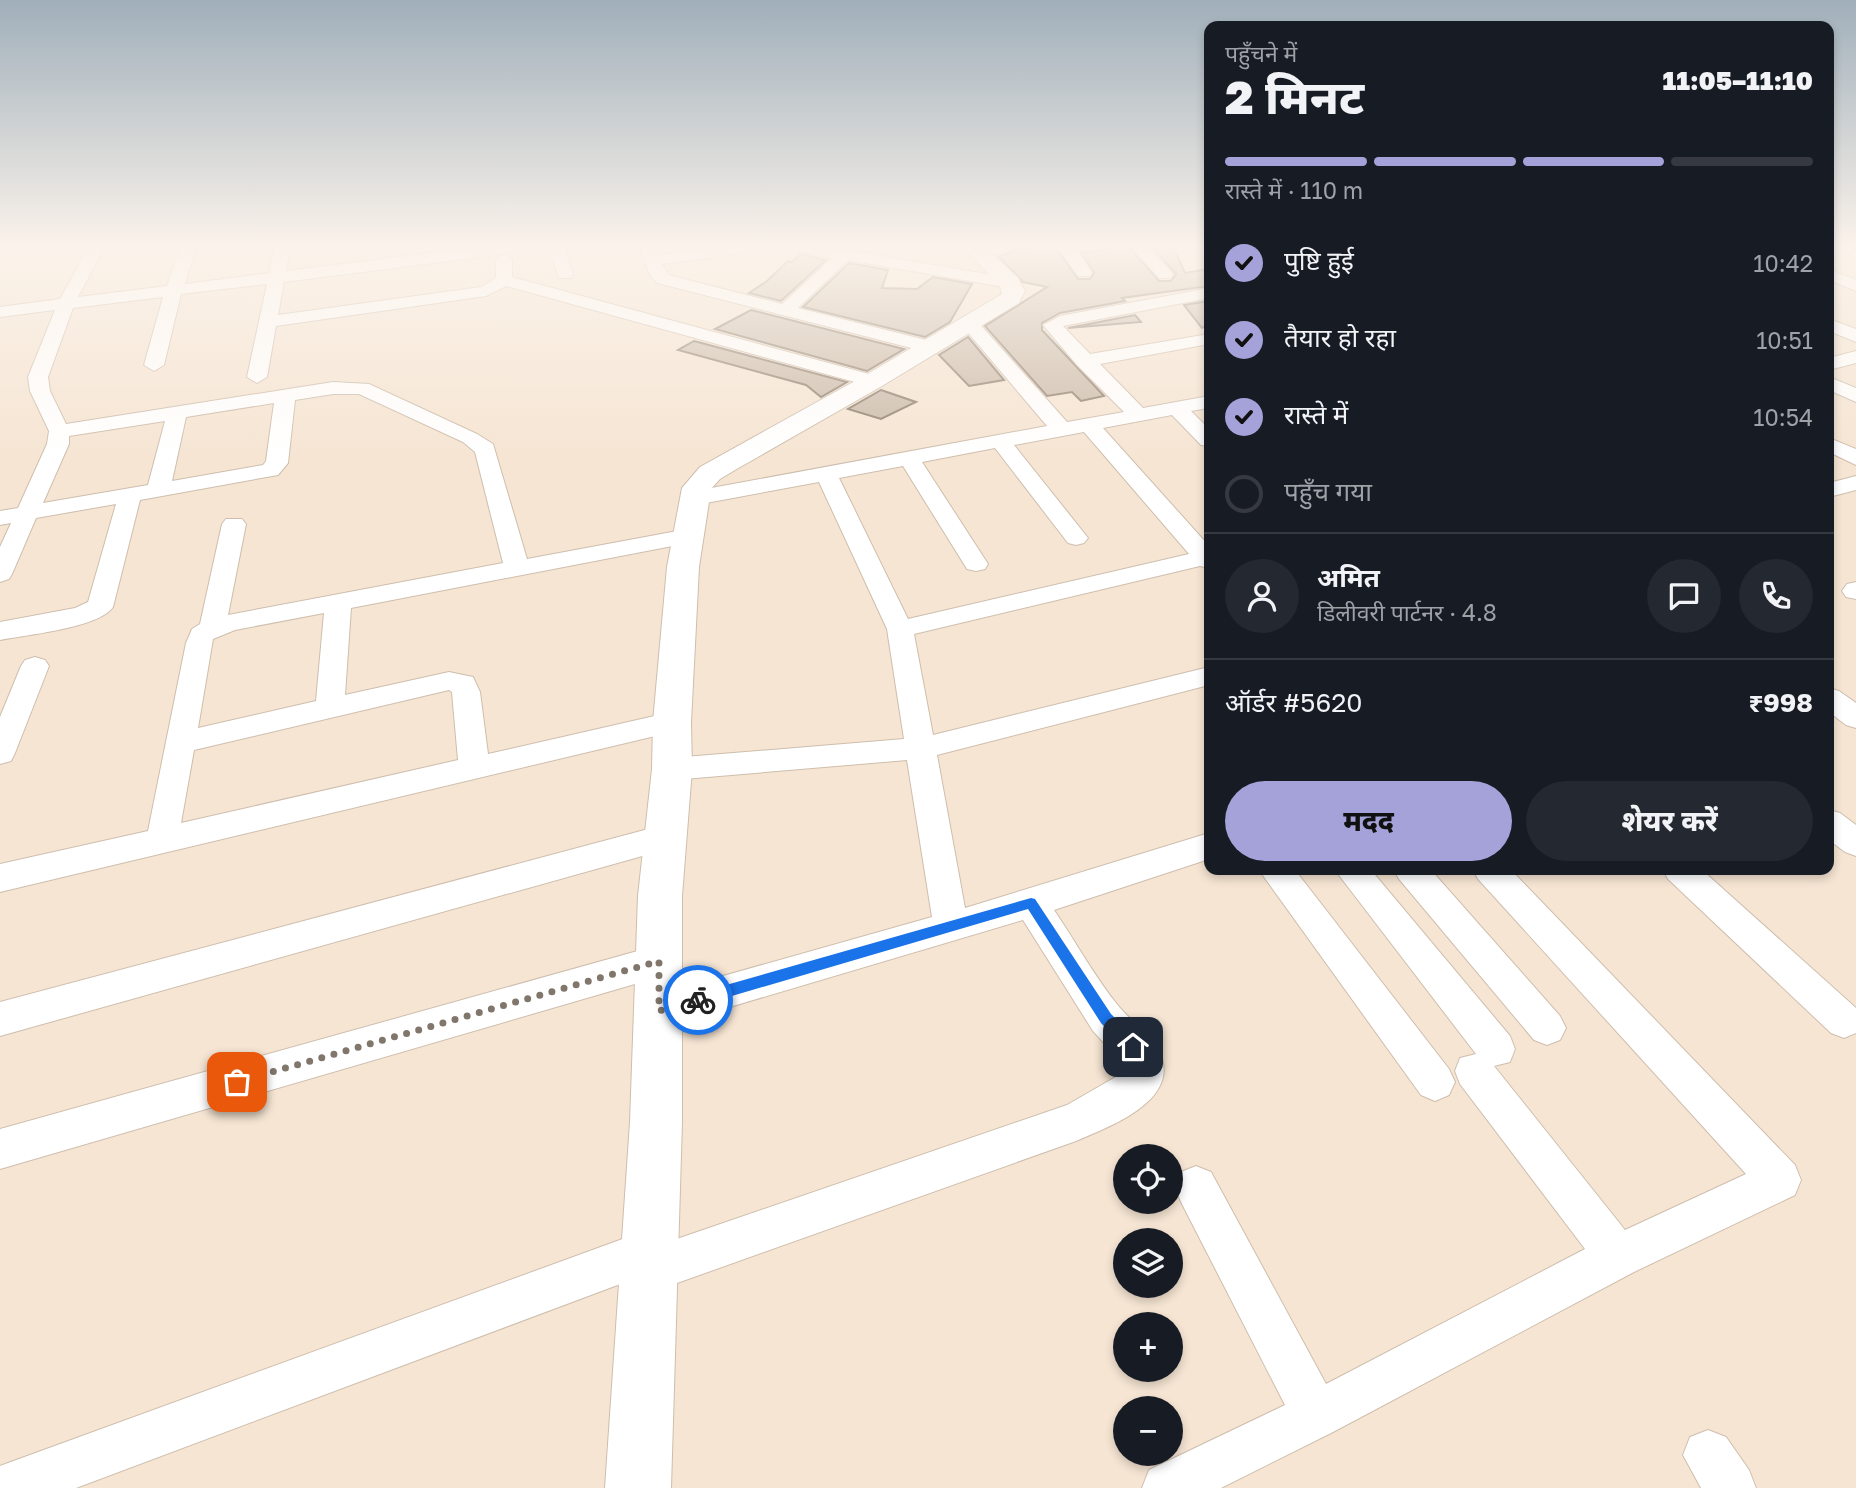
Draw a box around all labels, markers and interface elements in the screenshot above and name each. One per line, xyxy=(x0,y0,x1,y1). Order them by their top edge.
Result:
text: पहुँचने में xyxy=(1225,39,1297,67)
text: 11:05–11:10 xyxy=(1663,65,1813,96)
text: 2 मिनट xyxy=(1225,69,1364,124)
text: रास्ते में · 110 m xyxy=(1225,176,1363,204)
icon: check xyxy=(1225,244,1263,282)
text: पुष्टि हुई xyxy=(1284,245,1354,276)
text: 10:42 xyxy=(1753,249,1813,277)
icon: check xyxy=(1225,321,1263,359)
text: तैयार हो रहा xyxy=(1284,322,1396,353)
text: 10:51 xyxy=(1756,326,1813,354)
icon: check xyxy=(1225,398,1263,436)
text: रास्ते में xyxy=(1284,399,1348,430)
text: 10:54 xyxy=(1753,403,1813,431)
text: पहुँच गया xyxy=(1284,476,1372,507)
button: person xyxy=(1225,559,1299,633)
button: chat xyxy=(1647,559,1721,633)
button: phone xyxy=(1739,559,1813,633)
text: अमित xyxy=(1317,562,1380,593)
text: डिलीवरी पार्टनर · 4.8 xyxy=(1317,598,1497,626)
text: ऑर्डर #5620 xyxy=(1225,687,1362,718)
text: ₹998 xyxy=(1748,687,1813,718)
button: मदद xyxy=(1225,781,1512,861)
button: शेयर करें xyxy=(1526,781,1813,861)
courier xyxy=(663,965,733,1035)
icon: bike xyxy=(679,981,717,1019)
pin xyxy=(1103,1017,1163,1077)
icon: home xyxy=(1114,1028,1152,1066)
pin xyxy=(207,1052,267,1112)
icon: bag xyxy=(218,1063,256,1101)
map controls xyxy=(1113,1144,1183,1466)
button: locate xyxy=(1113,1144,1183,1214)
button: layers xyxy=(1113,1228,1183,1298)
button: + xyxy=(1113,1312,1183,1382)
button: − xyxy=(1113,1396,1183,1466)

